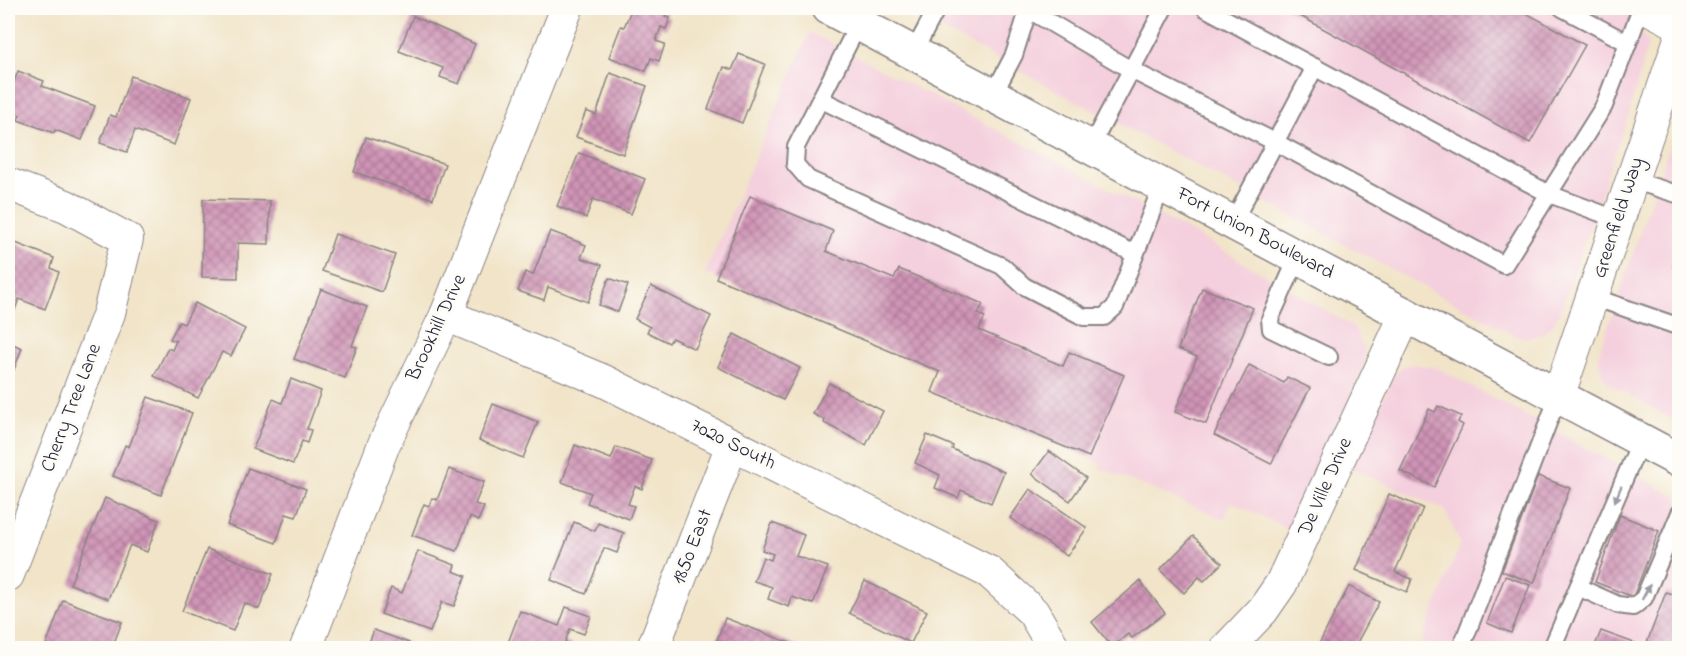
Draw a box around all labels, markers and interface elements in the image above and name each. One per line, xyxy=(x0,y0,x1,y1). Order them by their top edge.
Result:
street label: Greenfield Way xyxy=(1586,154,1652,282)
street label: Fort Union Boulevard xyxy=(1170,180,1339,288)
street label: Brookhill Drive xyxy=(399,270,475,387)
street label: Cherry Tree Lane xyxy=(34,339,110,476)
street label: 7020 South xyxy=(686,412,780,478)
street label: De Ville Drive xyxy=(1291,433,1361,542)
one-way arrow xyxy=(1613,485,1622,503)
street label: 1850 East xyxy=(665,505,721,589)
one-way arrow xyxy=(1641,583,1651,600)

